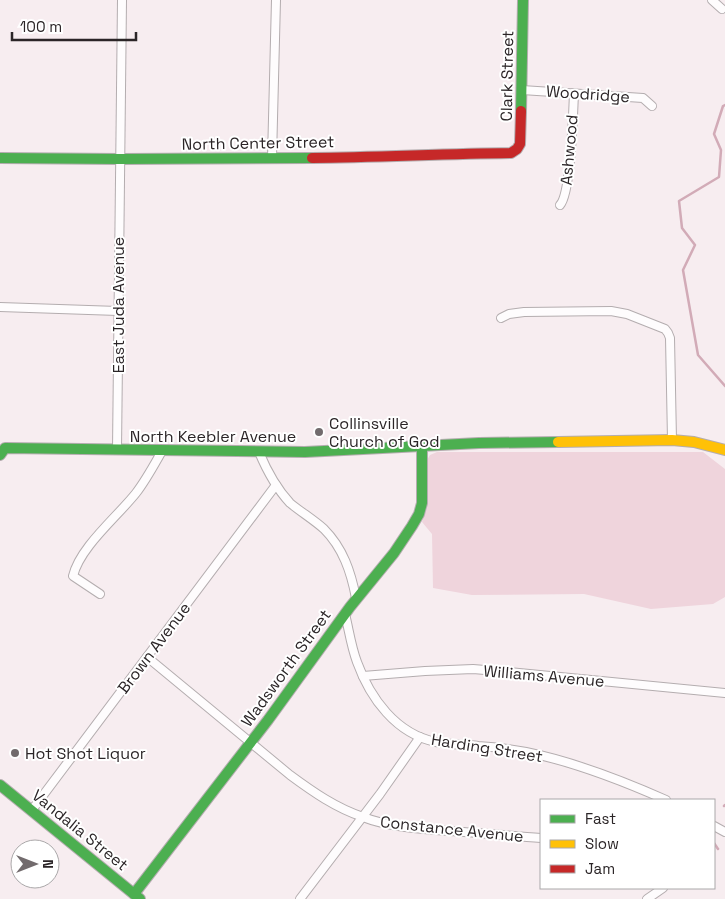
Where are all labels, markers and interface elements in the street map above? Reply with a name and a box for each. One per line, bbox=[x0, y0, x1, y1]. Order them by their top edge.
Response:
scale bar bbox=[12, 10, 136, 42]
text: 100 m bbox=[20, 17, 62, 36]
street label: Clark Street bbox=[496, 30, 518, 122]
street label: Woodridge bbox=[545, 81, 631, 107]
street label: Ashwood bbox=[555, 114, 583, 186]
street label: North Center Street bbox=[181, 131, 335, 155]
street label: East Juda Avenue bbox=[108, 237, 129, 373]
place label: Collinsville Church of God bbox=[329, 413, 440, 452]
street label: North Keebler Avenue bbox=[130, 426, 296, 447]
marker: Collinsville Church of God bbox=[313, 426, 325, 438]
street label: Brown Avenue bbox=[113, 598, 195, 698]
street label: Wadsworth Street bbox=[236, 605, 336, 731]
street label: Williams Avenue bbox=[483, 660, 605, 692]
street label: Harding Street bbox=[430, 729, 544, 767]
place label: Hot Shot Liquor bbox=[25, 743, 146, 764]
marker: Hot Shot Liquor bbox=[9, 747, 21, 759]
street label: Vandalia Street bbox=[28, 785, 132, 875]
legend bbox=[540, 799, 715, 889]
text: Fast bbox=[585, 809, 616, 828]
street label: Constance Avenue bbox=[379, 811, 525, 847]
text: Slow bbox=[585, 834, 619, 853]
north arrow bbox=[10, 839, 60, 889]
text: N bbox=[39, 859, 57, 869]
text: Jam bbox=[585, 859, 615, 878]

